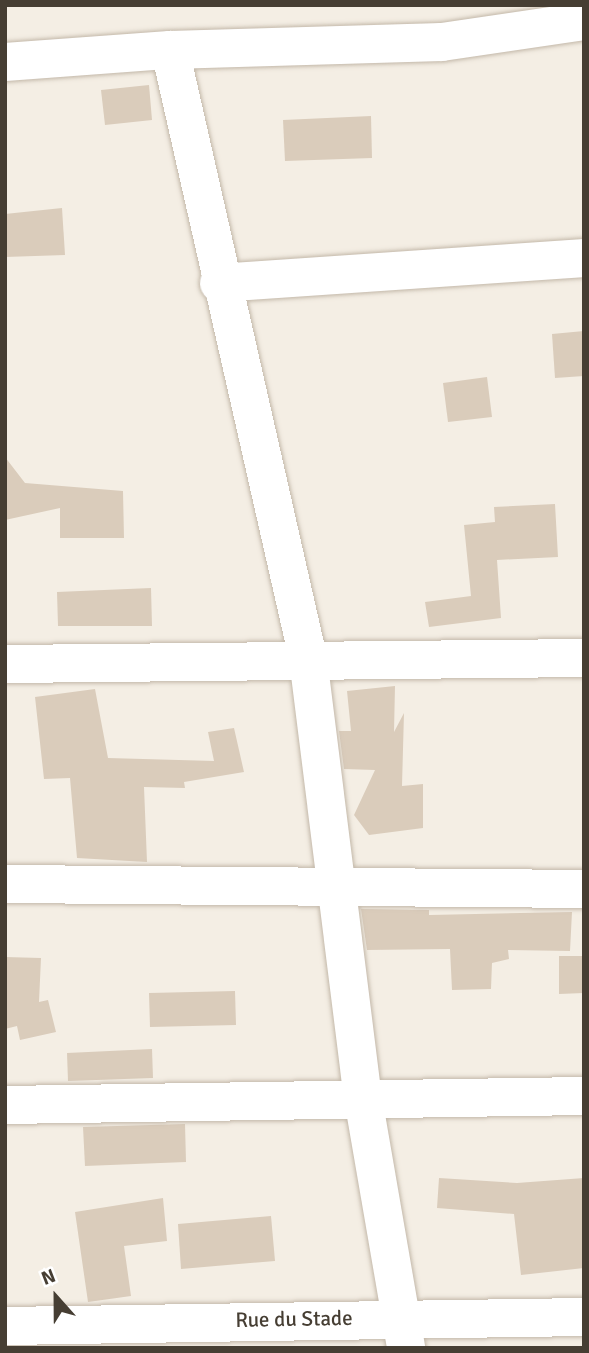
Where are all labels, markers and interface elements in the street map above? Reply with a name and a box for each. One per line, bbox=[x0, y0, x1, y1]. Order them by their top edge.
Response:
north arrow bbox=[21, 1262, 91, 1332]
text: N bbox=[38, 1264, 59, 1291]
street label: Rue du Stade bbox=[235, 1305, 353, 1333]

